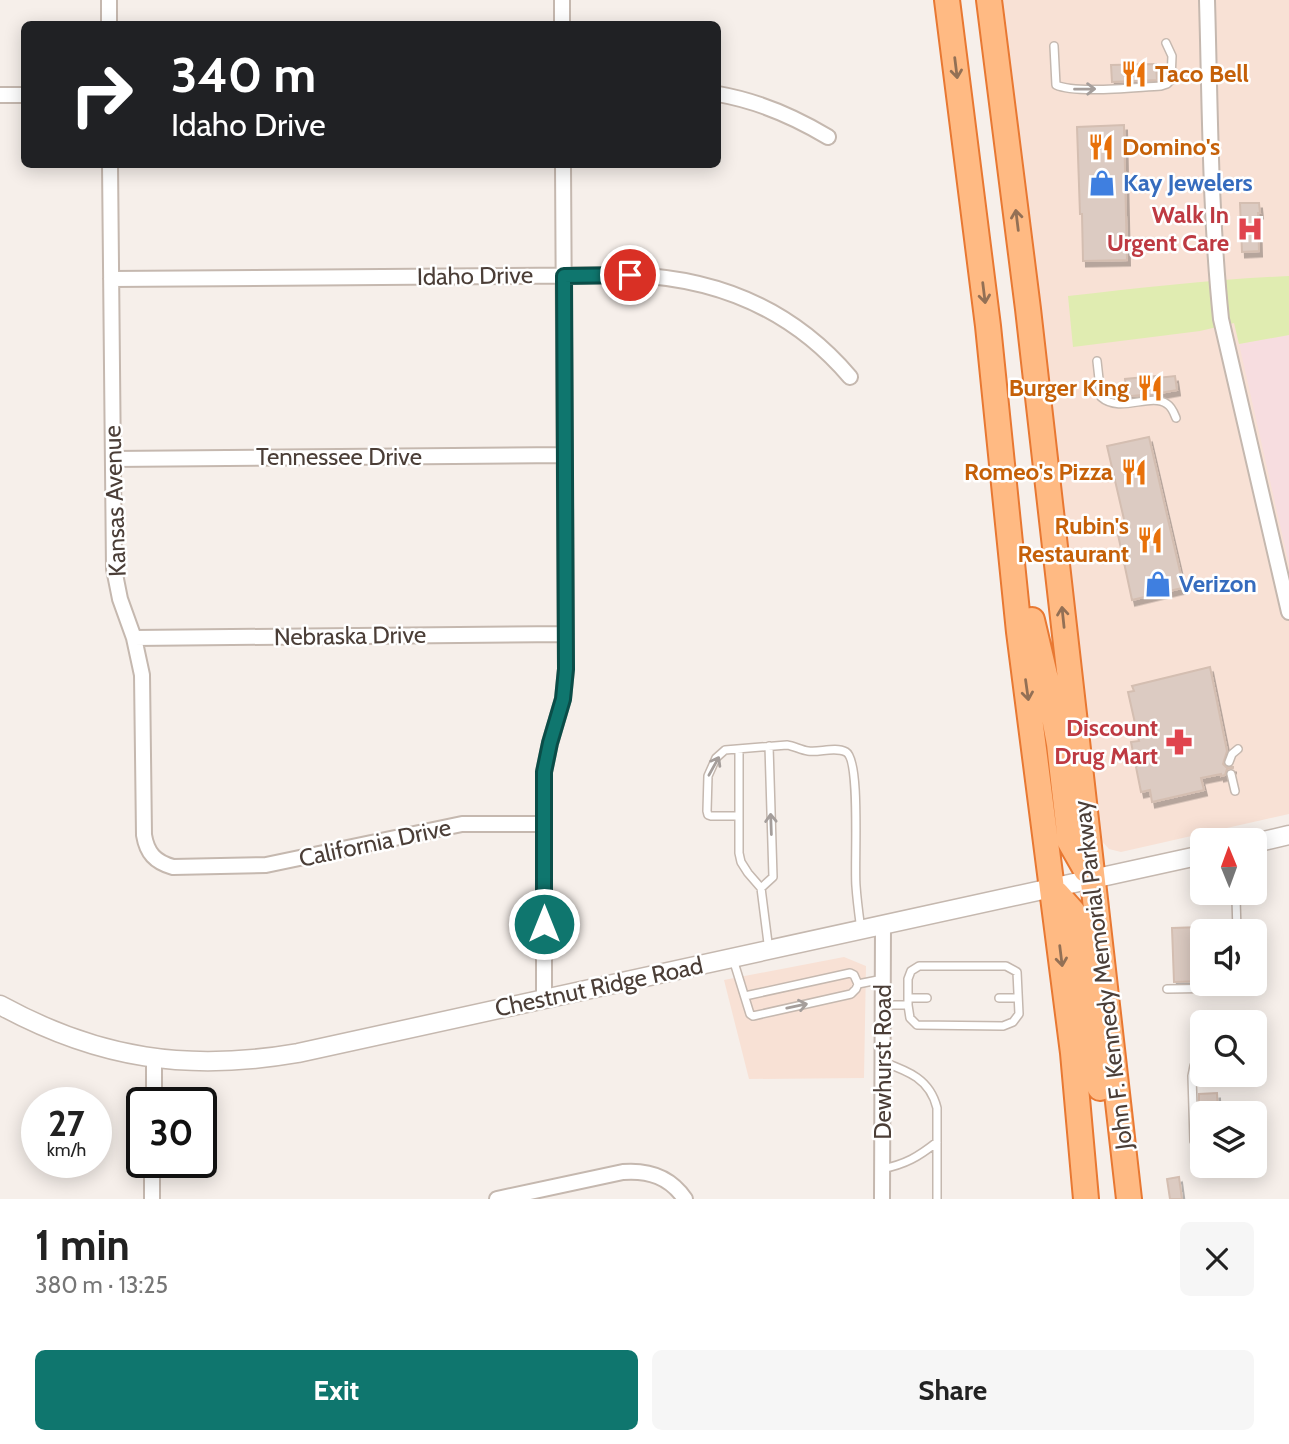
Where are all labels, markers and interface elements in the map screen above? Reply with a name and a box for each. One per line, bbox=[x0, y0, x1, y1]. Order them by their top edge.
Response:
text: 340 m bbox=[171, 45, 316, 104]
icon: right bbox=[56, 49, 147, 140]
one-way arrow bbox=[949, 56, 962, 79]
restaurant icon: Taco Bell bbox=[1119, 59, 1149, 89]
place label: Taco Bell bbox=[1155, 59, 1249, 88]
one-way arrow bbox=[1073, 82, 1096, 95]
text: Idaho Drive bbox=[171, 105, 326, 144]
restaurant icon: Domino's bbox=[1086, 132, 1116, 162]
place label: Domino's bbox=[1122, 132, 1220, 161]
shop icon: Kay Jewelers bbox=[1087, 168, 1117, 198]
place label: Kay Jewelers bbox=[1123, 168, 1253, 197]
place label: Walk In Urgent Care bbox=[1107, 200, 1229, 257]
one-way arrow bbox=[1010, 209, 1023, 232]
hospital icon: Walk In Urgent Care bbox=[1235, 214, 1265, 244]
pin bbox=[600, 245, 660, 305]
icon: arrive bbox=[611, 256, 649, 294]
street label: Idaho Drive bbox=[417, 260, 533, 291]
one-way arrow bbox=[977, 282, 990, 304]
place label: Burger King bbox=[1009, 373, 1129, 402]
restaurant icon: Burger King bbox=[1135, 373, 1165, 403]
street label: Kansas Avenue bbox=[97, 425, 132, 577]
street label: Tennessee Drive bbox=[256, 442, 422, 471]
place label: Romeo's Pizza bbox=[964, 457, 1113, 486]
restaurant icon: Romeo's Pizza bbox=[1119, 457, 1149, 487]
place label: Rubin's Restaurant bbox=[1017, 511, 1129, 568]
restaurant icon: Rubin's Restaurant bbox=[1135, 525, 1165, 555]
shop icon: Verizon bbox=[1143, 569, 1173, 599]
place label: Verizon bbox=[1179, 569, 1257, 598]
one-way arrow bbox=[1056, 606, 1069, 628]
street label: Nebraska Drive bbox=[274, 620, 426, 651]
one-way arrow bbox=[1021, 678, 1034, 701]
place label: Discount Drug Mart bbox=[1054, 713, 1158, 770]
pharmacy icon: Discount Drug Mart bbox=[1164, 727, 1194, 757]
one-way arrow bbox=[707, 756, 721, 776]
street label: John F. Kennedy Memorial Parkway bbox=[1067, 799, 1138, 1152]
street label: California Drive bbox=[296, 812, 454, 873]
one-way arrow bbox=[765, 813, 778, 836]
north arrow bbox=[1190, 828, 1267, 905]
map controls bbox=[1190, 828, 1267, 1178]
position arrow bbox=[507, 887, 581, 961]
button: sound bbox=[1190, 919, 1267, 996]
one-way arrow bbox=[1054, 944, 1067, 966]
street label: Chestnut Ridge Road bbox=[492, 950, 706, 1023]
street label: Dewhurst Road bbox=[868, 984, 897, 1140]
one-way arrow bbox=[785, 998, 808, 1012]
button: search bbox=[1190, 1010, 1267, 1087]
speed limit sign: 30 bbox=[126, 1087, 217, 1178]
button: layers bbox=[1190, 1101, 1267, 1178]
text: 27 bbox=[48, 1102, 85, 1145]
text: km/h bbox=[47, 1139, 86, 1161]
text: 1 min bbox=[35, 1219, 130, 1271]
button: close bbox=[1180, 1222, 1254, 1296]
text: 380 m · 13:25 bbox=[35, 1271, 168, 1299]
button: Exit bbox=[35, 1350, 638, 1430]
button: Share bbox=[652, 1350, 1254, 1430]

